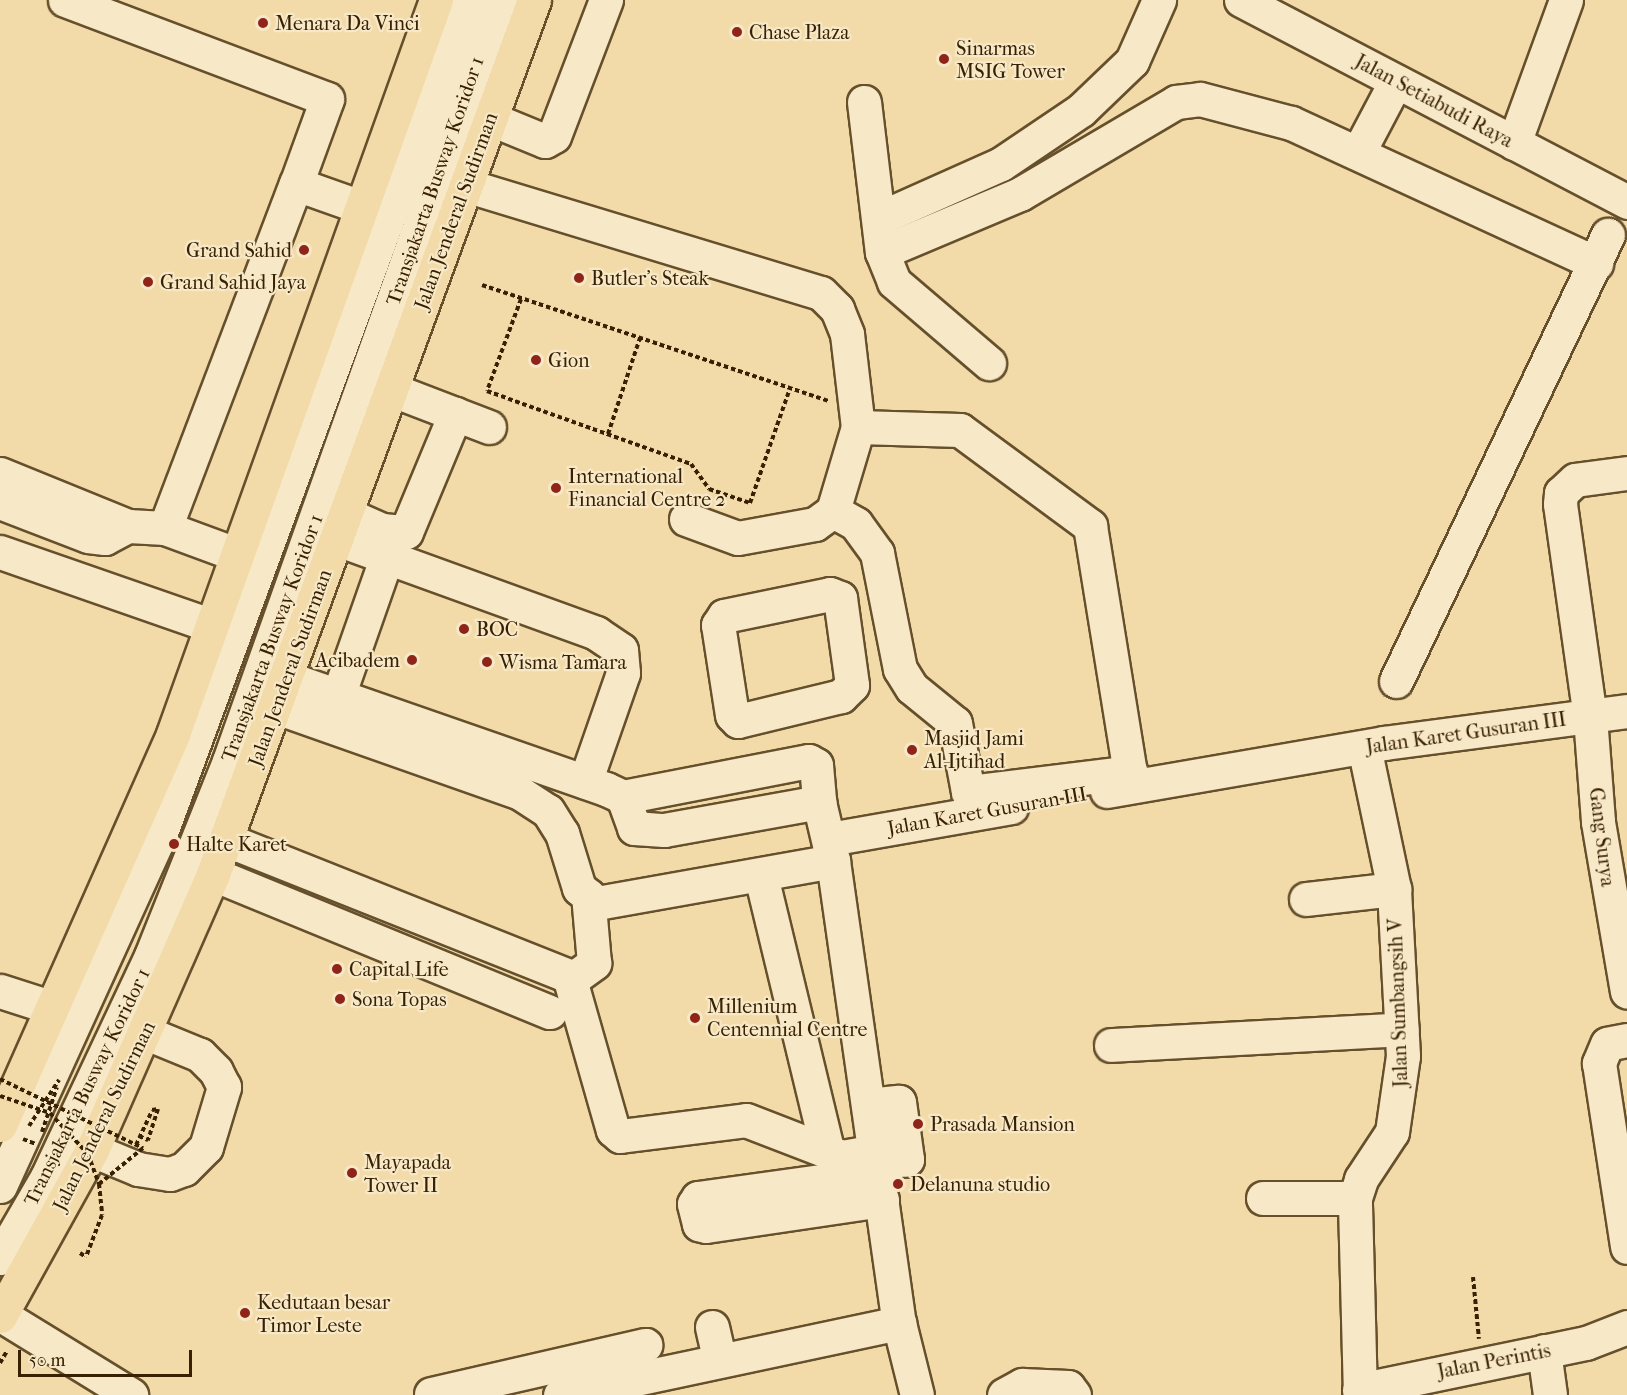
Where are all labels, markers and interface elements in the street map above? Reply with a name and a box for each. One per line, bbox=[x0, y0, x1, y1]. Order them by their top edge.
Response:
place label: Menara Da Vinci bbox=[275, 11, 420, 35]
marker: Menara Da Vinci bbox=[256, 16, 270, 30]
place label: Chase Plaza bbox=[749, 20, 849, 44]
marker: Chase Plaza bbox=[730, 25, 744, 39]
place label: Sinarmas MSIG Tower bbox=[956, 36, 1065, 83]
street label: Jalan Setiabudi Raya bbox=[1351, 49, 1517, 153]
marker: Sinarmas MSIG Tower bbox=[937, 52, 951, 66]
street label: Transjakarta Busway Koridor 1 bbox=[381, 53, 489, 309]
street label: Jalan Jenderal Sudirman bbox=[409, 109, 503, 313]
place label: Grand Sahid bbox=[186, 238, 292, 262]
marker: Grand Sahid bbox=[297, 243, 311, 257]
place label: Butler's Steak bbox=[591, 266, 709, 290]
place label: Grand Sahid Jaya bbox=[160, 270, 306, 294]
marker: Butler's Steak bbox=[572, 271, 586, 285]
marker: Grand Sahid Jaya bbox=[141, 275, 155, 289]
place label: Gion bbox=[548, 348, 590, 372]
marker: Gion bbox=[529, 353, 543, 367]
place label: International Financial Centre 2 bbox=[568, 464, 726, 511]
marker: International Financial Centre 2 bbox=[549, 481, 563, 495]
street label: Transjakarta Busway Koridor 1 bbox=[216, 511, 328, 765]
street label: Jalan Jenderal Sudirman bbox=[243, 566, 337, 770]
place label: BOC bbox=[476, 617, 518, 641]
marker: BOC bbox=[457, 622, 471, 636]
place label: Acibadem bbox=[315, 648, 400, 672]
place label: Wisma Tamara bbox=[499, 650, 627, 674]
marker: Acibadem bbox=[405, 653, 419, 667]
marker: Wisma Tamara bbox=[480, 655, 494, 669]
street label: Jalan Karet Gusuran III bbox=[1364, 707, 1568, 759]
place label: Masjid Jami Al-Ijtihad bbox=[924, 726, 1024, 773]
marker: Masjid Jami Al-Ijtihad bbox=[905, 743, 919, 757]
street label: Jalan Karet Gusuran III bbox=[885, 782, 1089, 840]
street label: Gang Surya bbox=[1584, 786, 1620, 888]
place label: Halte Karet bbox=[186, 832, 287, 856]
marker: Halte Karet bbox=[167, 837, 181, 851]
street label: Jalan Sumbangsih V bbox=[1383, 918, 1413, 1088]
place label: Capital Life bbox=[349, 957, 449, 981]
marker: Capital Life bbox=[330, 962, 344, 976]
street label: Transjakarta Busway Koridor 1 bbox=[19, 964, 155, 1210]
place label: Sona Topas bbox=[352, 987, 447, 1011]
marker: Sona Topas bbox=[333, 992, 347, 1006]
place label: Millenium Centennial Centre bbox=[707, 994, 867, 1041]
marker: Millenium Centennial Centre bbox=[688, 1011, 702, 1025]
street label: Jalan Jenderal Sudirman bbox=[48, 1017, 160, 1215]
place label: Prasada Mansion bbox=[930, 1112, 1075, 1136]
marker: Prasada Mansion bbox=[911, 1117, 925, 1131]
place label: Mayapada Tower II bbox=[364, 1150, 451, 1197]
marker: Mayapada Tower II bbox=[345, 1166, 359, 1180]
place label: Delanuna studio bbox=[910, 1172, 1050, 1196]
marker: Delanuna studio bbox=[891, 1177, 905, 1191]
place label: Kedutaan besar Timor Leste bbox=[257, 1290, 390, 1337]
marker: Kedutaan besar Timor Leste bbox=[238, 1306, 252, 1320]
scale bar bbox=[21, 1338, 195, 1376]
street label: Jalan Perintis bbox=[1435, 1338, 1553, 1384]
text: 50 m bbox=[29, 1350, 65, 1371]

